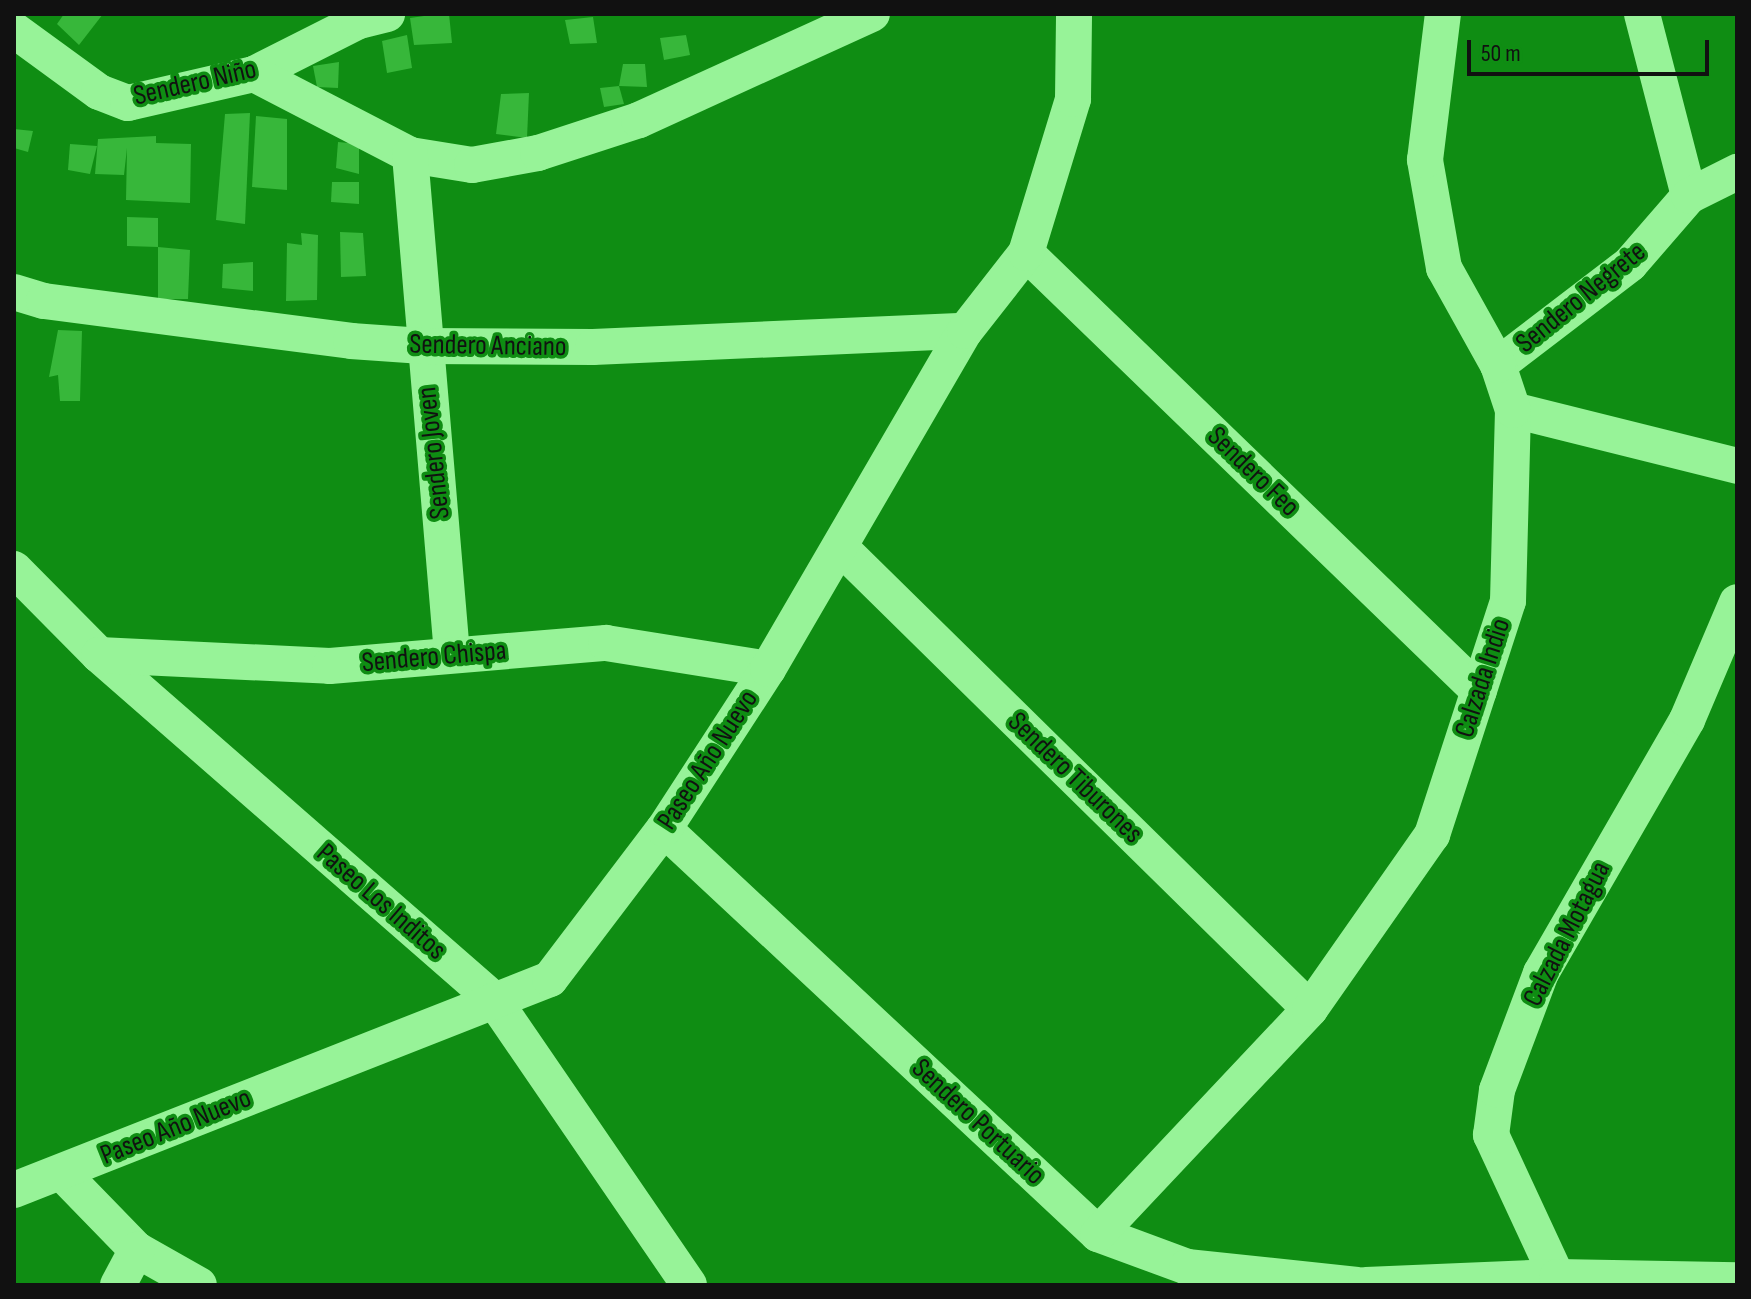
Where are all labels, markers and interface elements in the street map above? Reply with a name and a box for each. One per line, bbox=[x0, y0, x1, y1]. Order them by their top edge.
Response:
scale bar bbox=[1471, 24, 1713, 74]
text: 50 m bbox=[1481, 39, 1521, 68]
street label: Sendero Niño bbox=[130, 53, 260, 113]
street label: Sendero Negrete bbox=[1509, 236, 1653, 360]
street label: Sendero Anciano bbox=[409, 328, 567, 364]
street label: Sendero Joven bbox=[410, 385, 458, 521]
street label: Sendero Feo bbox=[1200, 420, 1306, 524]
street label: Calzada Indio bbox=[1448, 614, 1518, 742]
street label: Sendero Chispa bbox=[360, 634, 508, 680]
street label: Paseo Año Nuevo bbox=[650, 684, 766, 836]
street label: Sendero Tiburones bbox=[1001, 705, 1149, 851]
street label: Paseo Los Inditos bbox=[309, 837, 453, 967]
street label: Calzada Motagua bbox=[1516, 856, 1618, 1012]
street label: Sendero Portuario bbox=[905, 1052, 1051, 1192]
street label: Paseo Año Nuevo bbox=[96, 1082, 256, 1172]

